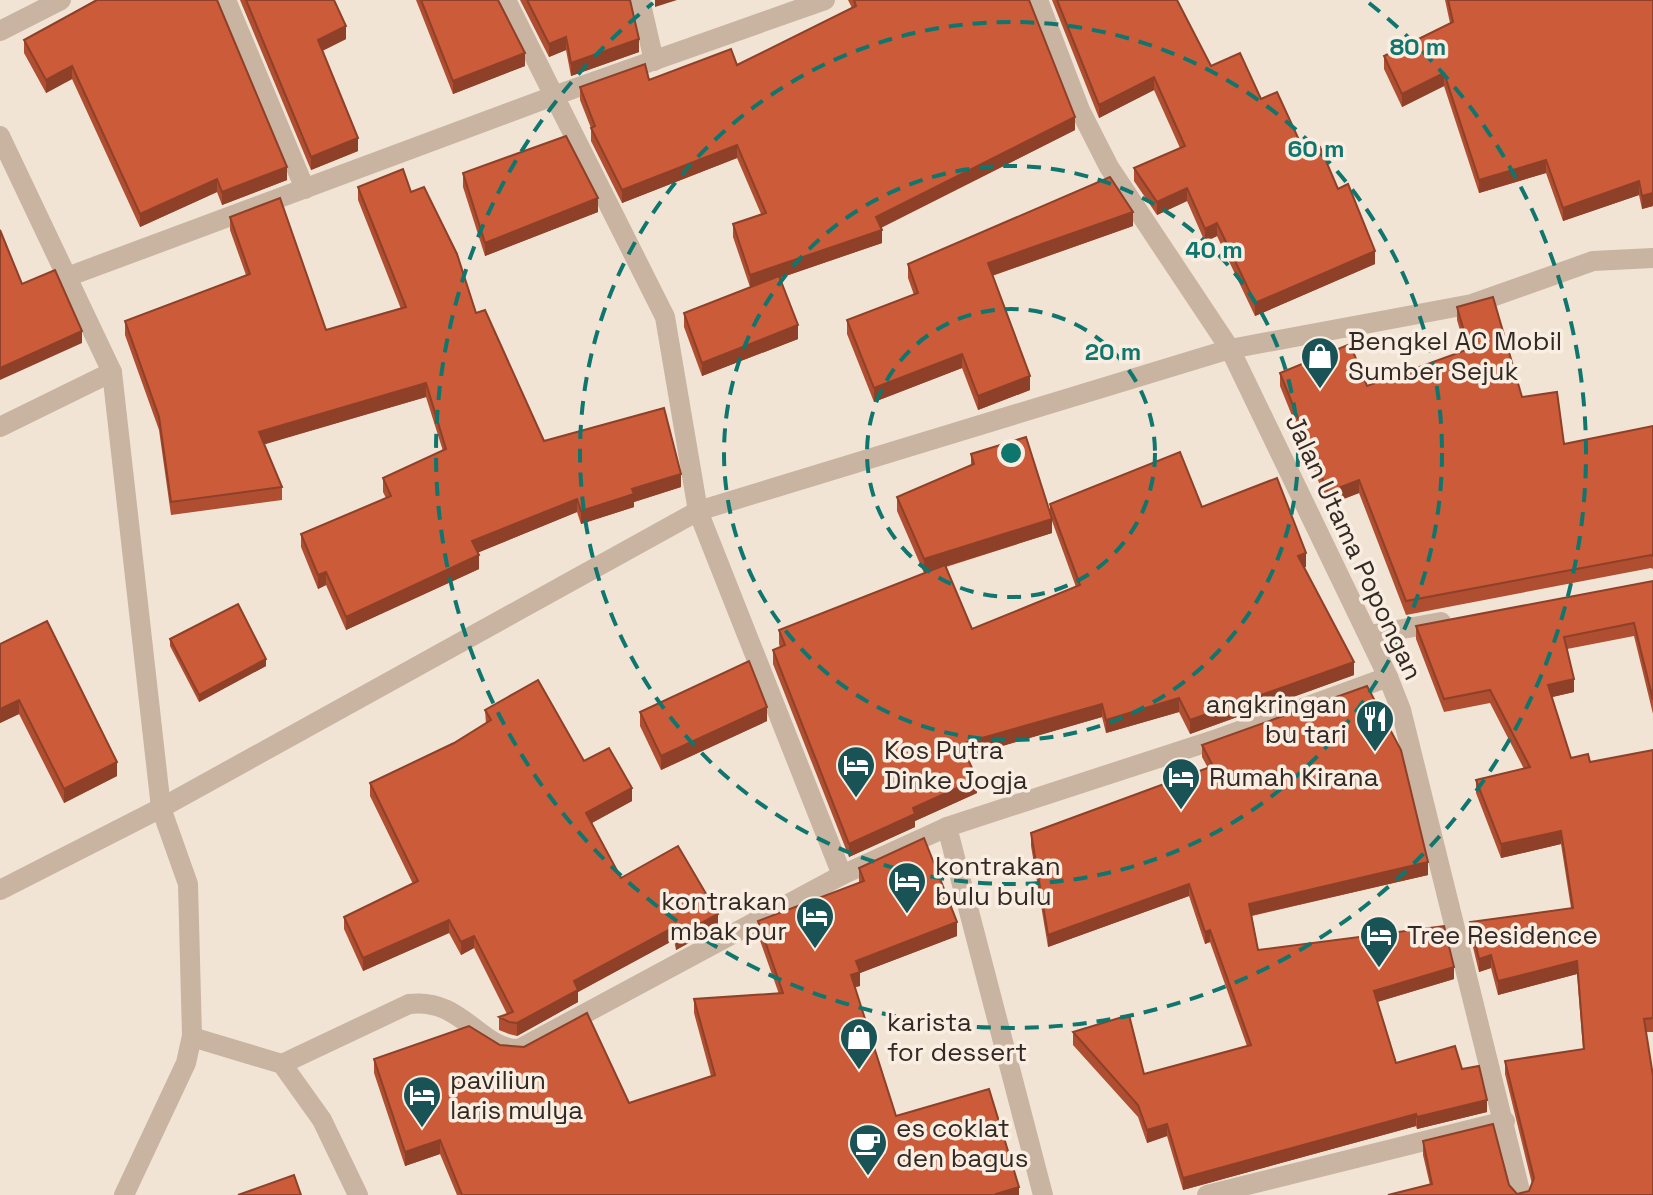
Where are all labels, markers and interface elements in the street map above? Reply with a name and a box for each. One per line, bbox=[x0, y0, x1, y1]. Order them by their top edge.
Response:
text: 80 m bbox=[1390, 31, 1446, 62]
text: 60 m bbox=[1288, 133, 1344, 164]
text: 40 m bbox=[1185, 234, 1243, 265]
place label: Bengkel AC Mobil Sumber Sejuk bbox=[1348, 324, 1562, 388]
shop icon: Bengkel AC Mobil Sumber Sejuk bbox=[1299, 335, 1341, 390]
text: 20 m bbox=[1085, 336, 1141, 367]
street label: Jalan Utama Popongan bbox=[1277, 409, 1431, 685]
centre of rings bbox=[997, 439, 1025, 467]
place label: angkringan bu tari bbox=[1206, 687, 1347, 751]
restaurant icon: angkringan bu tari bbox=[1354, 698, 1396, 753]
place label: Kos Putra Dinke Jogja bbox=[884, 733, 1028, 797]
hotel icon: Kos Putra Dinke Jogja bbox=[835, 744, 877, 799]
hotel icon: Rumah Kirana bbox=[1160, 756, 1202, 811]
place label: Rumah Kirana bbox=[1209, 760, 1379, 794]
place label: kontrakan bulu bulu bbox=[935, 849, 1061, 913]
hotel icon: kontrakan bulu bulu bbox=[886, 860, 928, 915]
place label: kontrakan mbak pur bbox=[661, 884, 787, 948]
hotel icon: kontrakan mbak pur bbox=[794, 895, 836, 950]
hotel icon: Tree Residence bbox=[1358, 914, 1400, 969]
place label: Tree Residence bbox=[1407, 918, 1598, 952]
place label: karista for dessert bbox=[887, 1005, 1027, 1069]
shop icon: karista for dessert bbox=[838, 1016, 880, 1071]
place label: paviliun laris mulya bbox=[450, 1063, 583, 1127]
hotel icon: paviliun laris mulya bbox=[401, 1074, 443, 1129]
place label: es coklat den bagus bbox=[896, 1111, 1028, 1175]
cafe icon: es coklat den bagus bbox=[847, 1122, 889, 1177]

